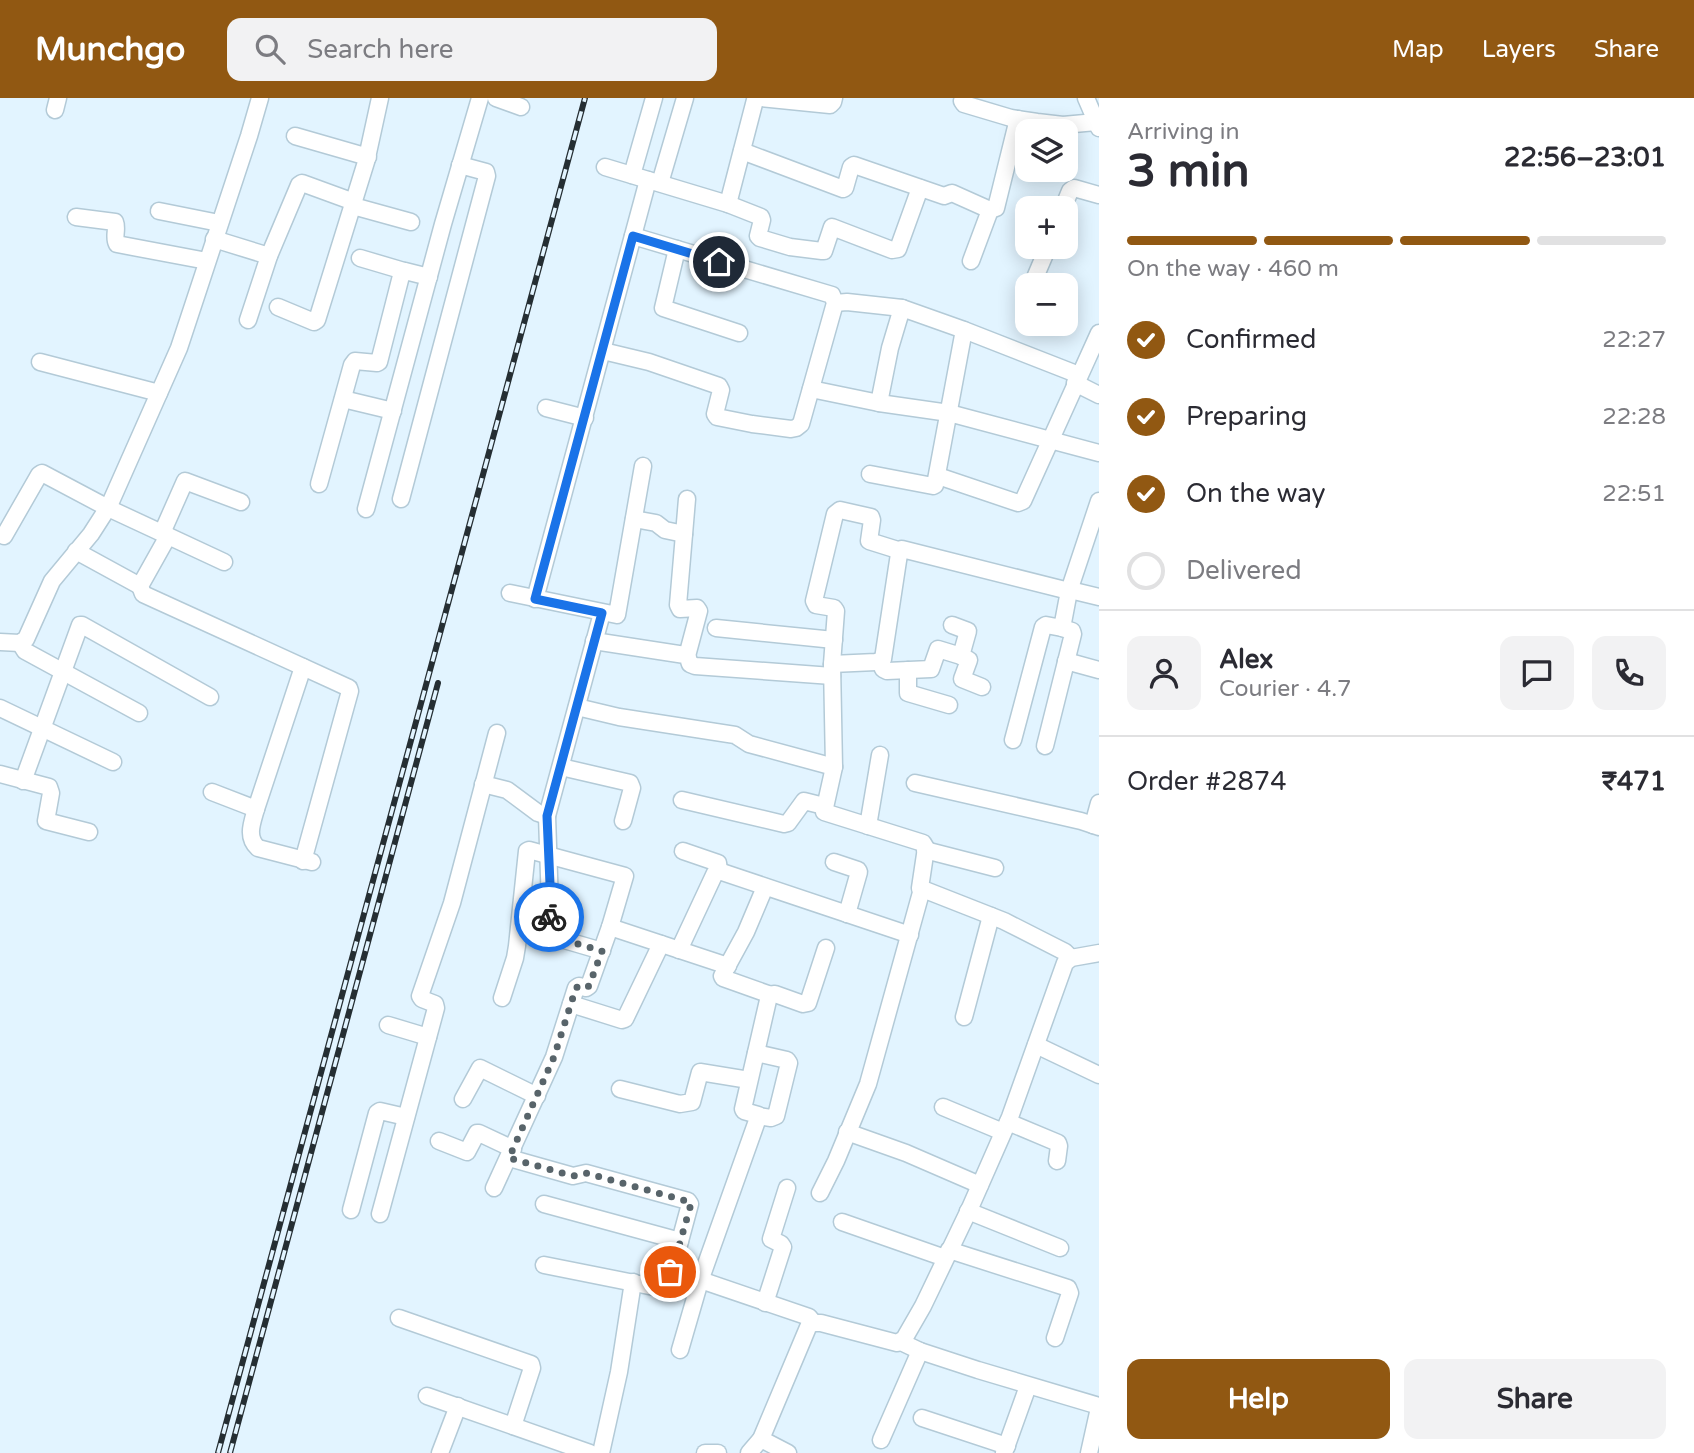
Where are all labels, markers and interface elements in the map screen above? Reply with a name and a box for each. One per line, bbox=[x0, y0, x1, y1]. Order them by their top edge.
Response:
search box bbox=[227, 18, 717, 81]
text: Munchgo bbox=[35, 30, 185, 69]
icon: search bbox=[251, 30, 289, 68]
text: Search here bbox=[307, 34, 453, 65]
text: Map bbox=[1392, 35, 1444, 64]
text: Layers bbox=[1482, 35, 1556, 64]
text: Share bbox=[1594, 35, 1659, 64]
text: Arriving in bbox=[1127, 118, 1240, 146]
map controls bbox=[1015, 119, 1078, 336]
button: layers bbox=[1015, 119, 1078, 182]
text: 22:56–23:01 bbox=[1504, 142, 1666, 173]
text: 3 min bbox=[1127, 144, 1250, 199]
button: + bbox=[1015, 196, 1078, 259]
pin bbox=[689, 232, 749, 292]
icon: home bbox=[700, 243, 738, 281]
text: On the way · 460 m bbox=[1127, 255, 1339, 283]
button: − bbox=[1015, 273, 1078, 336]
icon: check bbox=[1127, 321, 1165, 359]
text: Confirmed bbox=[1186, 324, 1316, 355]
text: 22:27 bbox=[1602, 326, 1666, 354]
icon: check bbox=[1127, 398, 1165, 436]
text: Preparing bbox=[1186, 401, 1307, 432]
text: 22:28 bbox=[1602, 403, 1666, 431]
icon: check bbox=[1127, 475, 1165, 513]
text: On the way bbox=[1186, 478, 1326, 509]
text: 22:51 bbox=[1602, 480, 1666, 508]
text: Delivered bbox=[1186, 555, 1302, 586]
button: person bbox=[1127, 636, 1201, 710]
button: chat bbox=[1500, 636, 1574, 710]
button: phone bbox=[1592, 636, 1666, 710]
text: Alex bbox=[1219, 644, 1273, 675]
text: Courier · 4.7 bbox=[1219, 675, 1352, 703]
text: Order #2874 bbox=[1127, 766, 1287, 797]
text: ₹471 bbox=[1602, 766, 1666, 797]
courier bbox=[514, 882, 584, 952]
icon: bike bbox=[530, 898, 568, 936]
pin bbox=[640, 1242, 700, 1302]
icon: bag bbox=[651, 1253, 689, 1291]
button: Help bbox=[1127, 1359, 1390, 1439]
button: Share bbox=[1404, 1359, 1666, 1439]

